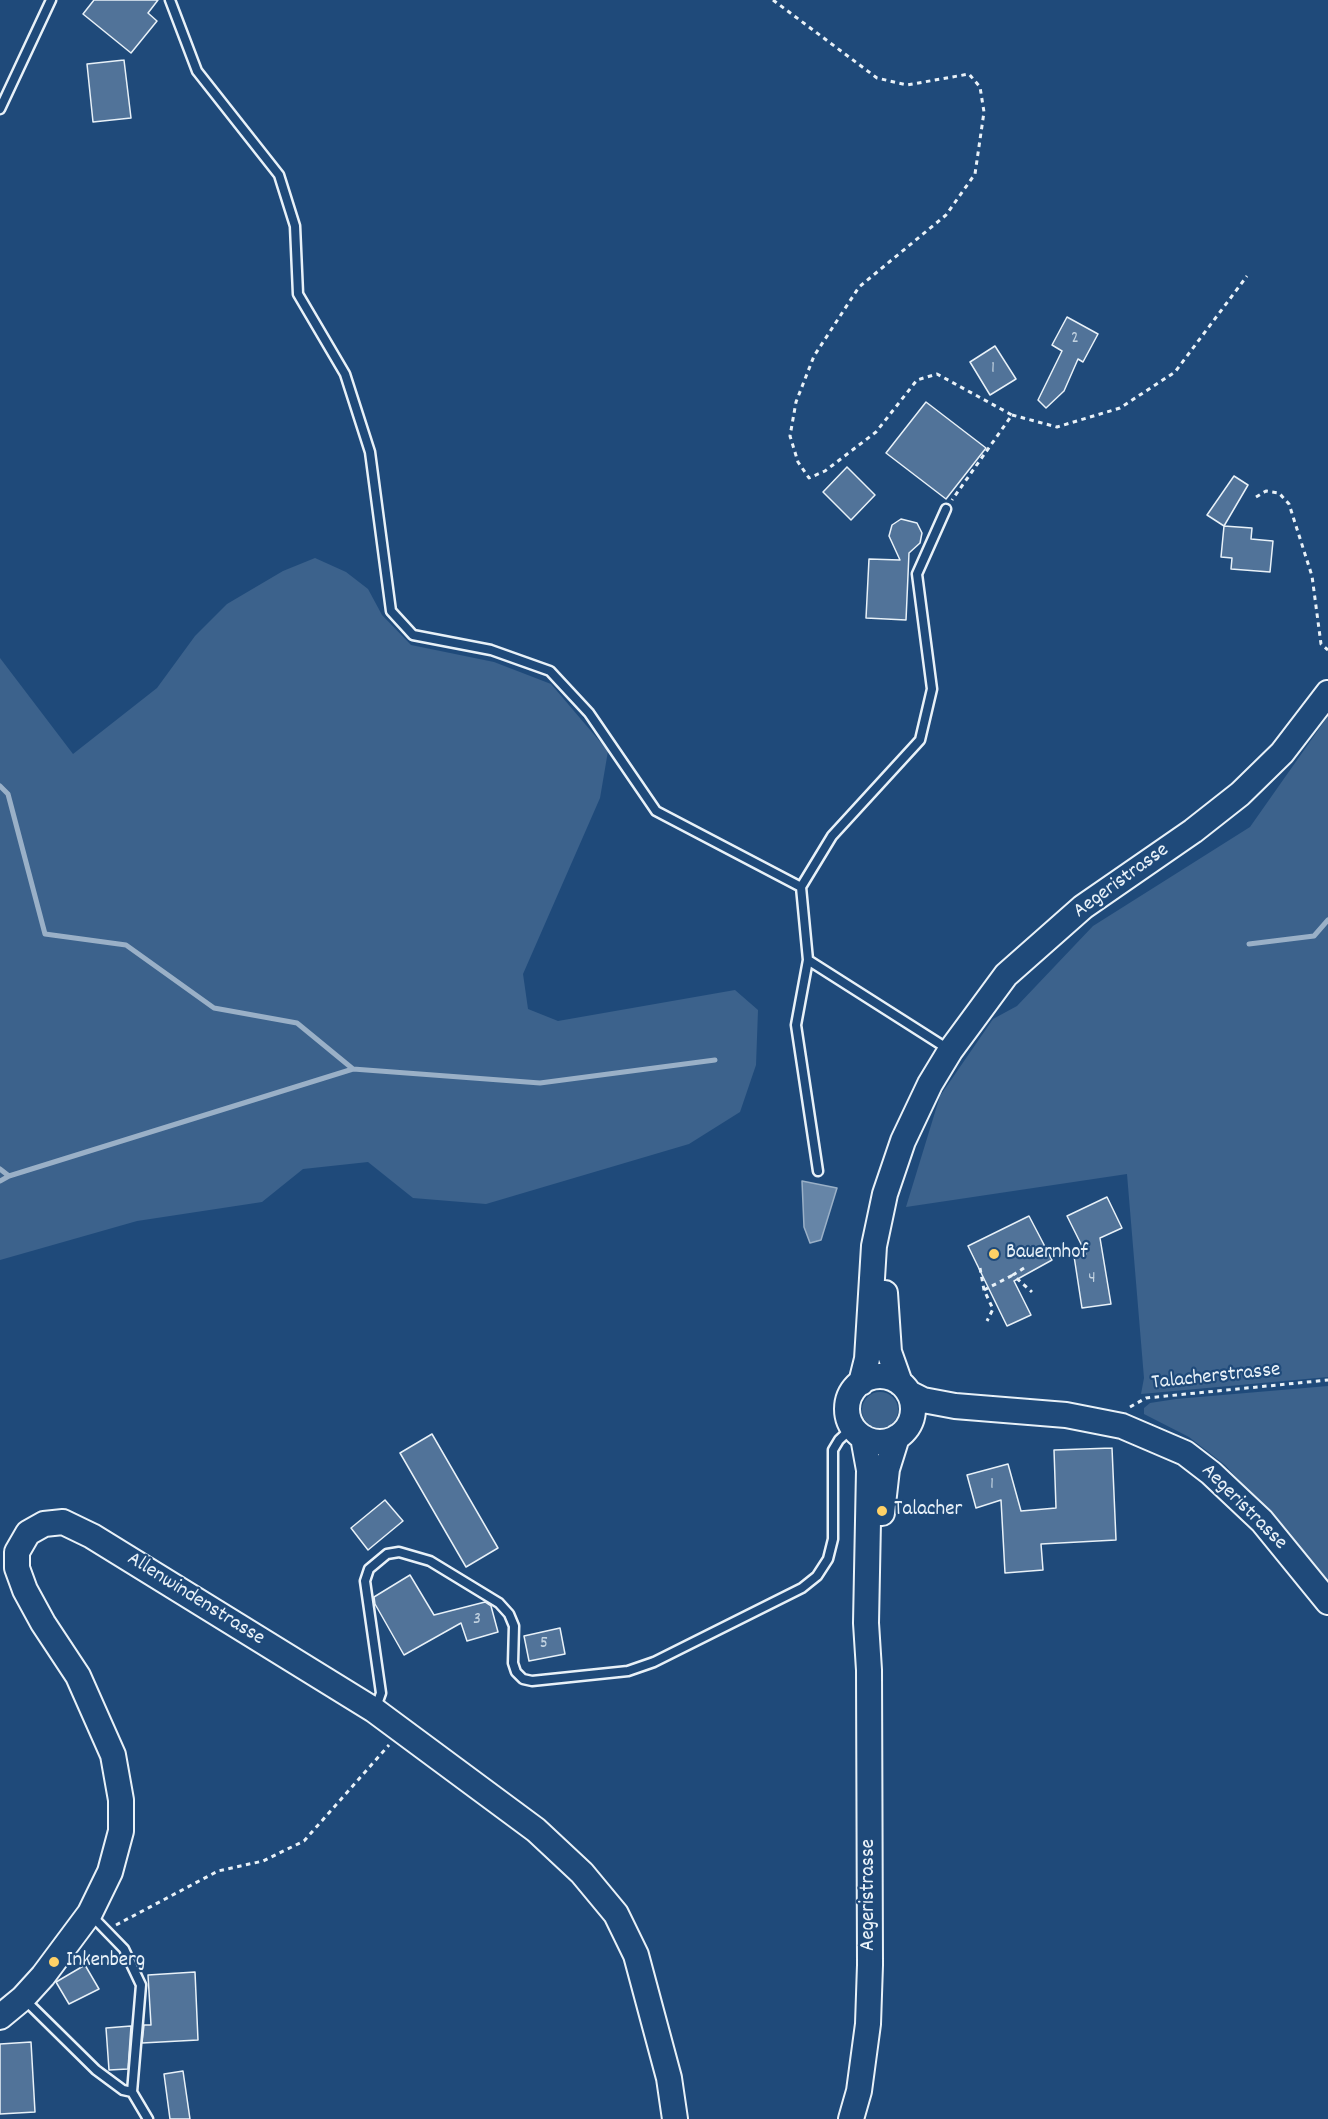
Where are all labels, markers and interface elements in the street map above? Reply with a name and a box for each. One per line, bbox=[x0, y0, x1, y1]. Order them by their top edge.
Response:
house number: 2 bbox=[1071, 329, 1079, 351]
house number: 1 bbox=[991, 359, 995, 381]
street label: Aegeristrasse bbox=[1069, 839, 1175, 925]
place label: Bauernhof bbox=[1006, 1241, 1088, 1267]
marker: Bauernhof bbox=[987, 1247, 1001, 1261]
house number: 4 bbox=[1088, 1269, 1096, 1291]
street label: Talacherstrasse bbox=[1150, 1359, 1282, 1397]
street label: Aegeristrasse bbox=[1195, 1460, 1291, 1556]
house number: 1 bbox=[990, 1475, 994, 1497]
place label: Talacher bbox=[894, 1498, 962, 1524]
marker: Talacher bbox=[875, 1504, 889, 1518]
street label: Allenwindenstrasse bbox=[122, 1548, 268, 1652]
house number: 3 bbox=[473, 1610, 481, 1632]
house number: 5 bbox=[540, 1634, 548, 1656]
street label: Aegeristrasse bbox=[857, 1839, 883, 1951]
place label: Inkenberg bbox=[66, 1949, 145, 1975]
marker: Inkenberg bbox=[47, 1955, 61, 1969]

